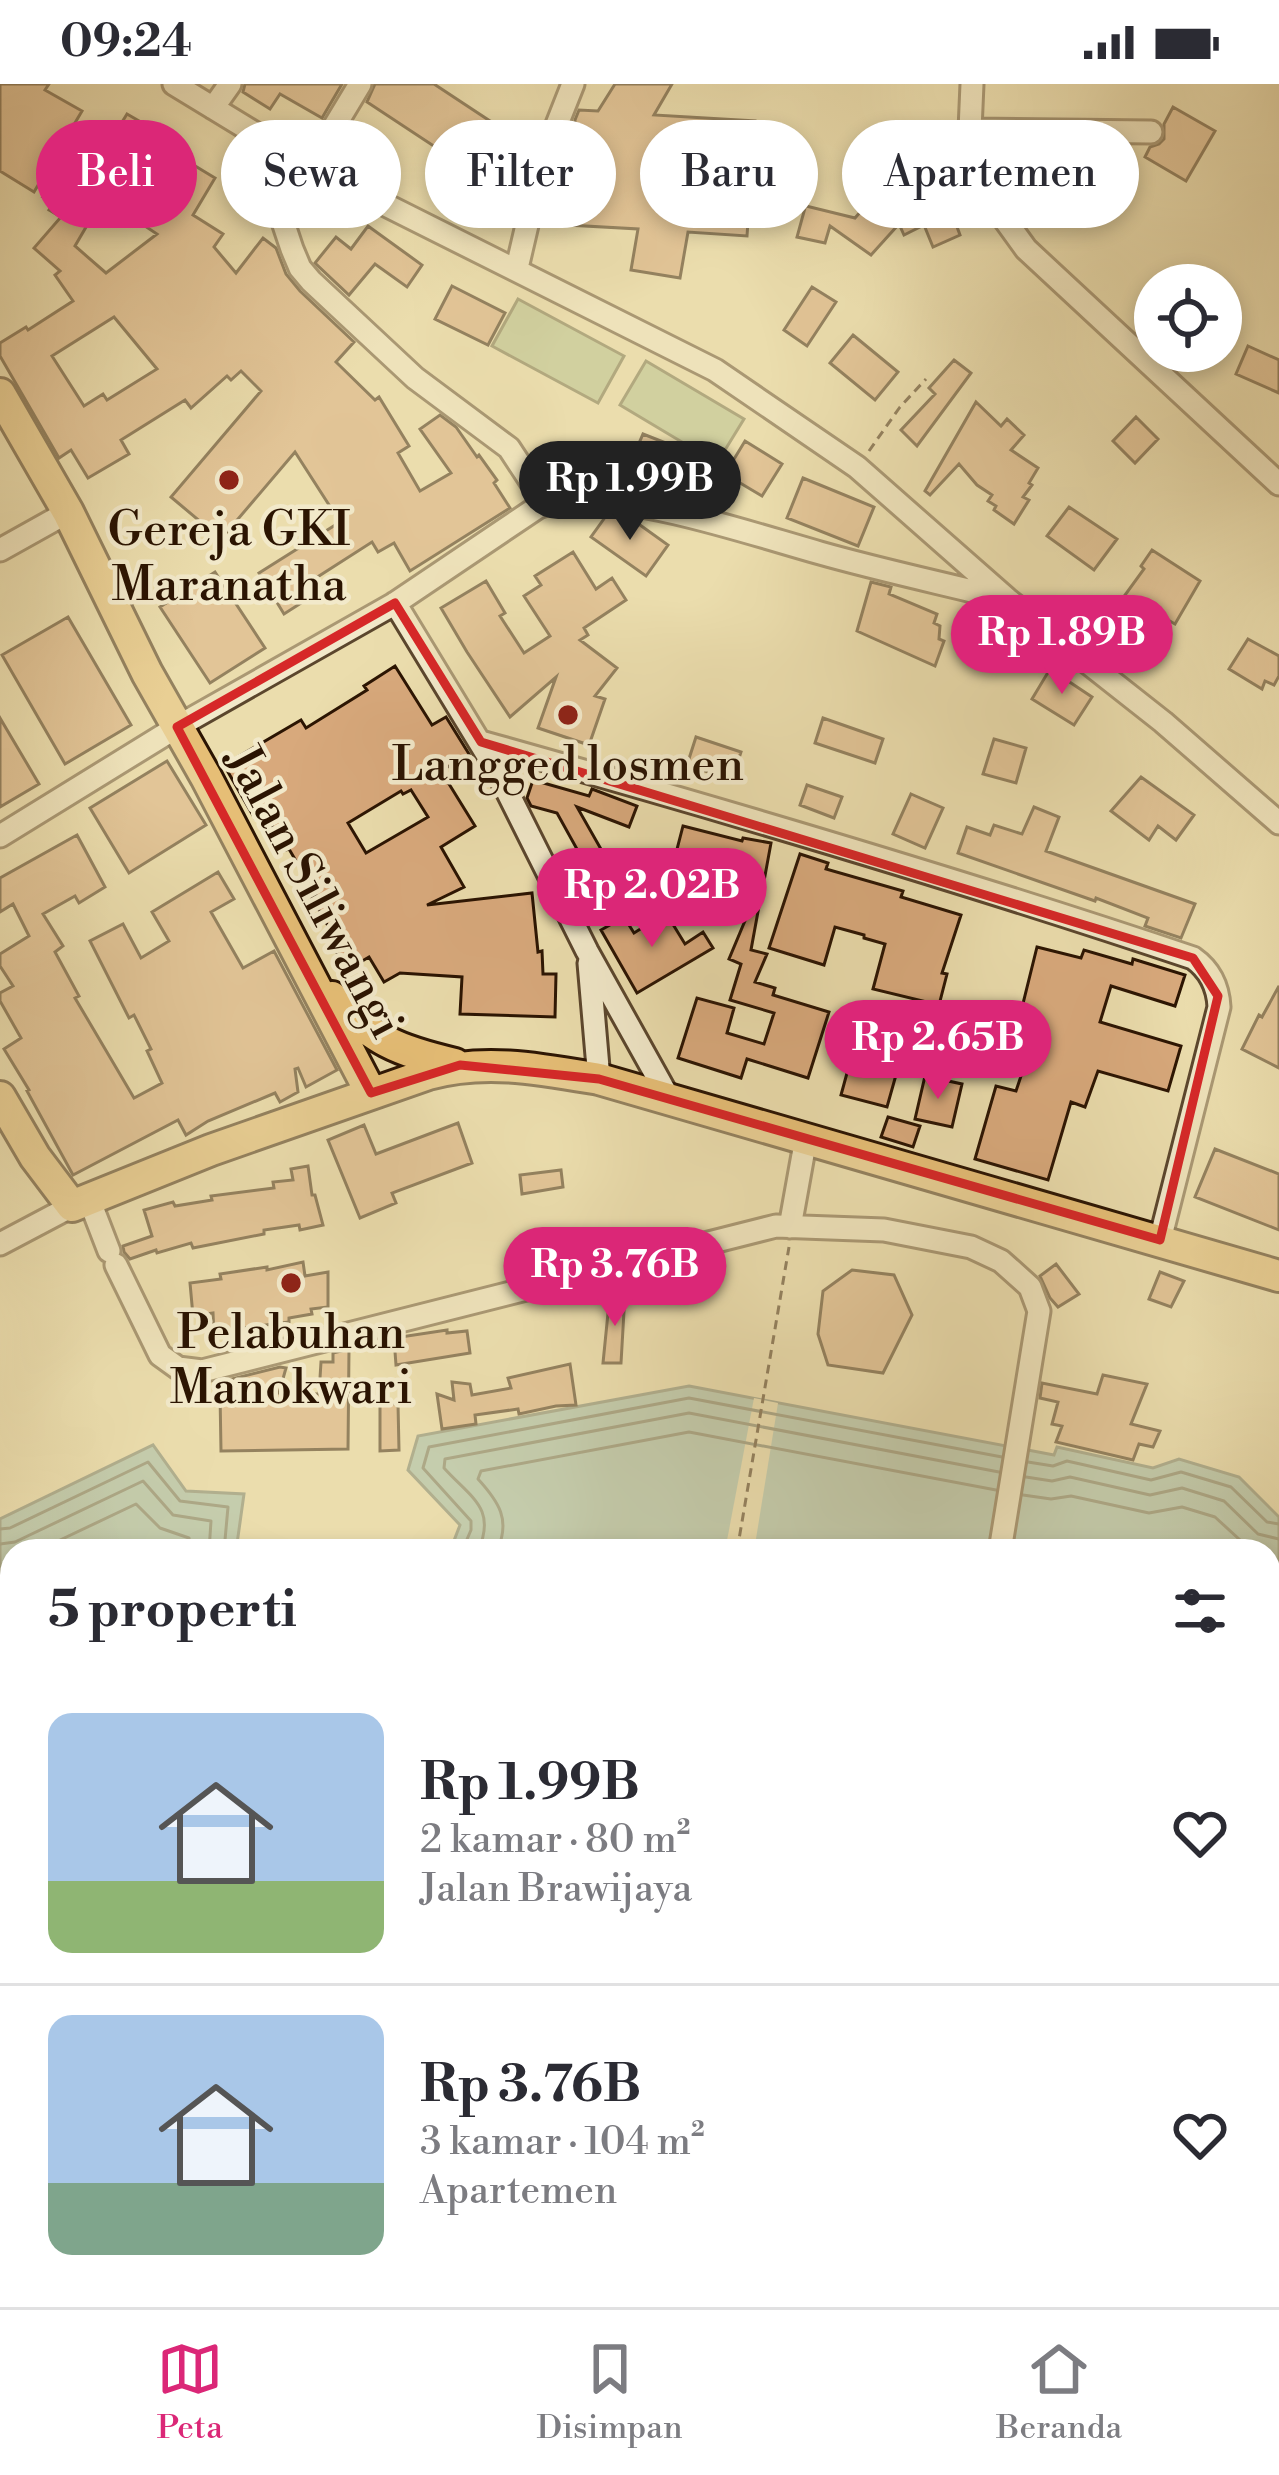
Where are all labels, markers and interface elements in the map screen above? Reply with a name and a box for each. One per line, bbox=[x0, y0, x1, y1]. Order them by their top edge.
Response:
text: 09:24 bbox=[60, 14, 192, 71]
chip: Beli bbox=[36, 120, 197, 228]
chip: Sewa bbox=[221, 120, 401, 228]
chip: Filter bbox=[425, 120, 616, 228]
chip: Baru bbox=[640, 120, 818, 228]
chip: Apartemen bbox=[842, 120, 1139, 228]
map controls bbox=[1134, 264, 1242, 372]
button: locate bbox=[1134, 264, 1242, 372]
pin: Rp 1.99B bbox=[506, 441, 754, 543]
text: Rp 1.99B bbox=[546, 455, 714, 504]
marker: Gereja GKI Maranatha bbox=[216, 467, 242, 493]
place label: Gereja GKI Maranatha bbox=[108, 501, 350, 616]
pin: Rp 1.89B bbox=[938, 595, 1186, 697]
text: Rp 1.89B bbox=[978, 609, 1146, 658]
marker: Langged losmen bbox=[555, 702, 581, 728]
street label: Jalan Siliwangi bbox=[210, 734, 415, 1049]
place label: Langged losmen bbox=[392, 736, 744, 796]
pin: Rp 2.02B bbox=[528, 848, 776, 950]
text: Rp 2.02B bbox=[564, 862, 740, 911]
pin: Rp 2.65B bbox=[814, 1000, 1062, 1102]
text: Rp 2.65B bbox=[852, 1014, 1024, 1063]
pin: Rp 3.76B bbox=[491, 1227, 739, 1329]
text: Rp 3.76B bbox=[530, 1241, 700, 1290]
marker: Pelabuhan Manokwari bbox=[278, 1270, 304, 1296]
place label: Pelabuhan Manokwari bbox=[170, 1304, 412, 1419]
icon: filters bbox=[1167, 1578, 1233, 1644]
text: 5 properti bbox=[48, 1579, 297, 1643]
text: Rp 1.99B bbox=[420, 1752, 640, 1816]
icon: home bbox=[144, 1761, 288, 1905]
icon: heart bbox=[1167, 1800, 1233, 1866]
text: 2 kamar · 80 m² bbox=[420, 1816, 691, 1865]
text: Jalan Brawijaya bbox=[420, 1865, 692, 1914]
text: Rp 3.76B bbox=[420, 2054, 641, 2118]
icon: home bbox=[144, 2063, 288, 2207]
icon: heart bbox=[1167, 2102, 1233, 2168]
text: 3 kamar · 104 m² bbox=[420, 2118, 705, 2167]
text: Apartemen bbox=[420, 2167, 617, 2216]
tab: Peta bbox=[157, 2336, 223, 2449]
tab: Disimpan bbox=[537, 2336, 683, 2449]
tab: Beranda bbox=[996, 2336, 1122, 2449]

